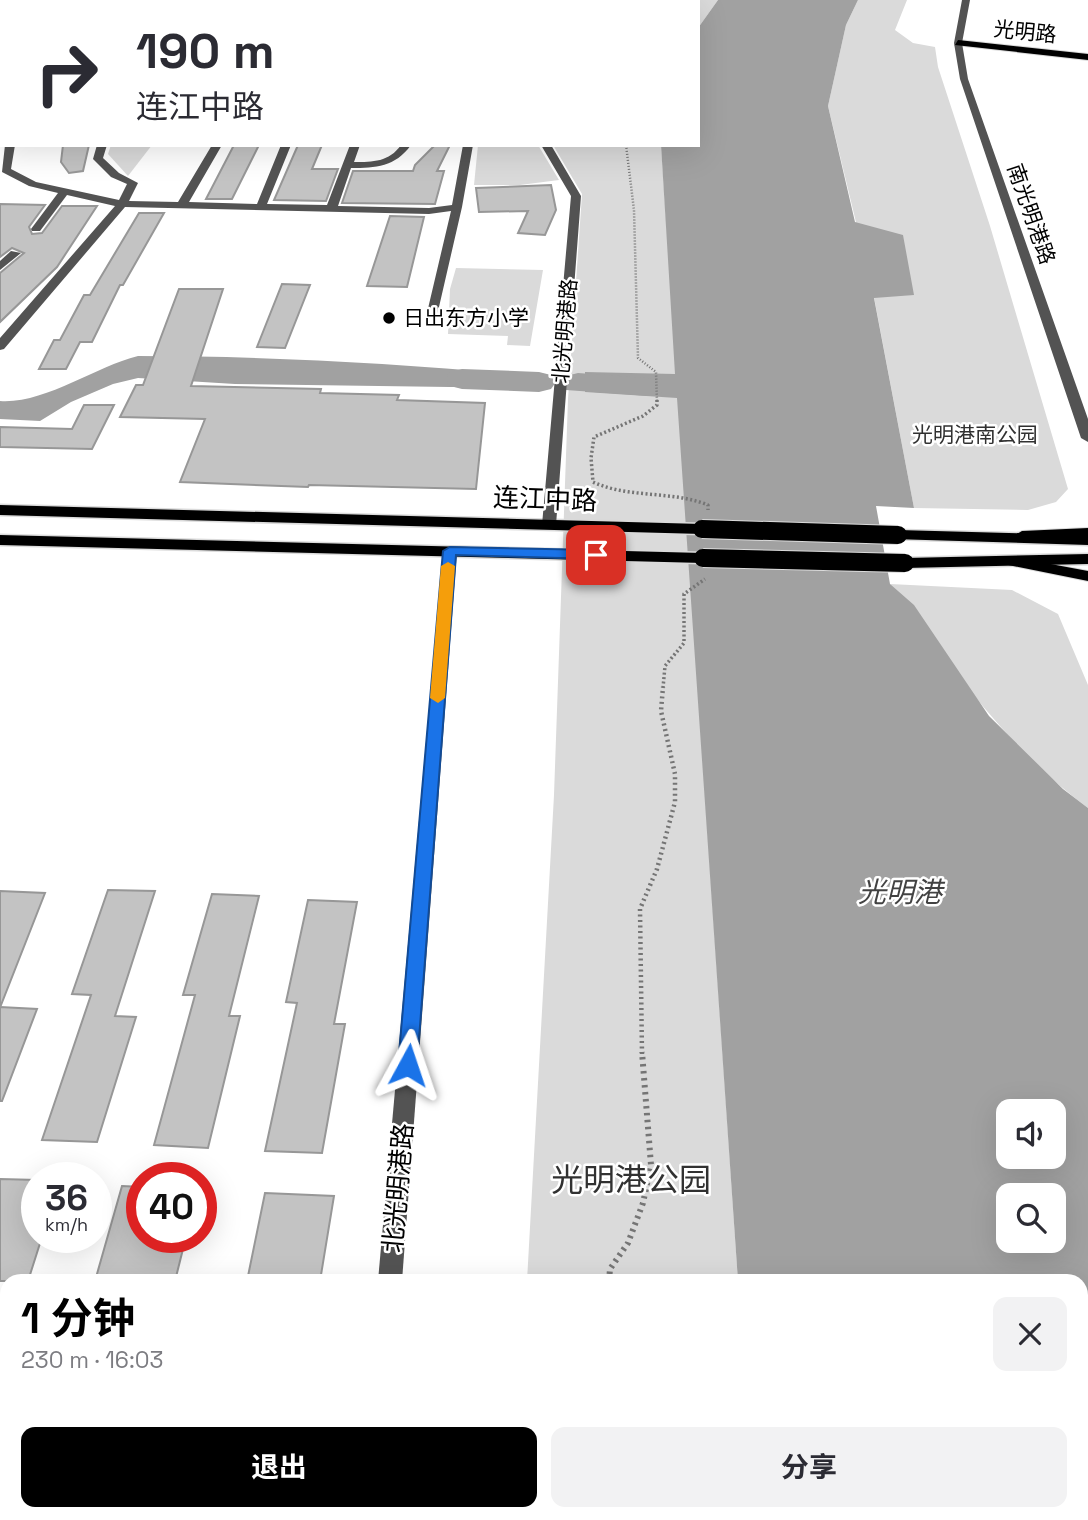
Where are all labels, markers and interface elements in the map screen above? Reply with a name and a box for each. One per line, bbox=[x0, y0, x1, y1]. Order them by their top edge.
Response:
street label: 光明路 bbox=[992, 15, 1058, 48]
text: 190 m bbox=[136, 20, 274, 82]
icon: right bbox=[21, 28, 112, 119]
text: 连江中路 bbox=[136, 87, 264, 127]
street label: 南光明港路 bbox=[1002, 160, 1061, 268]
street label: 北光明港路 bbox=[546, 277, 583, 384]
place label: 日出东方小学 bbox=[403, 304, 529, 331]
marker: 日出东方小学 bbox=[381, 310, 397, 326]
park label: 光明港南公园 bbox=[912, 421, 1038, 448]
street label: 连江中路 bbox=[492, 480, 598, 518]
pin bbox=[566, 525, 626, 585]
icon: arrive bbox=[577, 536, 615, 574]
water label: 光明港 bbox=[858, 874, 946, 910]
position arrow bbox=[371, 1028, 445, 1102]
map controls bbox=[996, 1099, 1066, 1253]
button: sound bbox=[996, 1099, 1066, 1169]
street label: 北光明港路 bbox=[375, 1122, 421, 1254]
park label: 光明港公园 bbox=[551, 1160, 711, 1200]
speed limit sign: 40 bbox=[126, 1162, 217, 1253]
text: 36 bbox=[45, 1176, 88, 1220]
button: search bbox=[996, 1183, 1066, 1253]
text: km/h bbox=[45, 1213, 88, 1236]
text: 1 分钟 bbox=[21, 1292, 135, 1345]
button: close bbox=[993, 1297, 1067, 1371]
text: 230 m · 16:03 bbox=[21, 1345, 163, 1375]
button: 退出 bbox=[21, 1427, 537, 1507]
button: 分享 bbox=[551, 1427, 1067, 1507]

